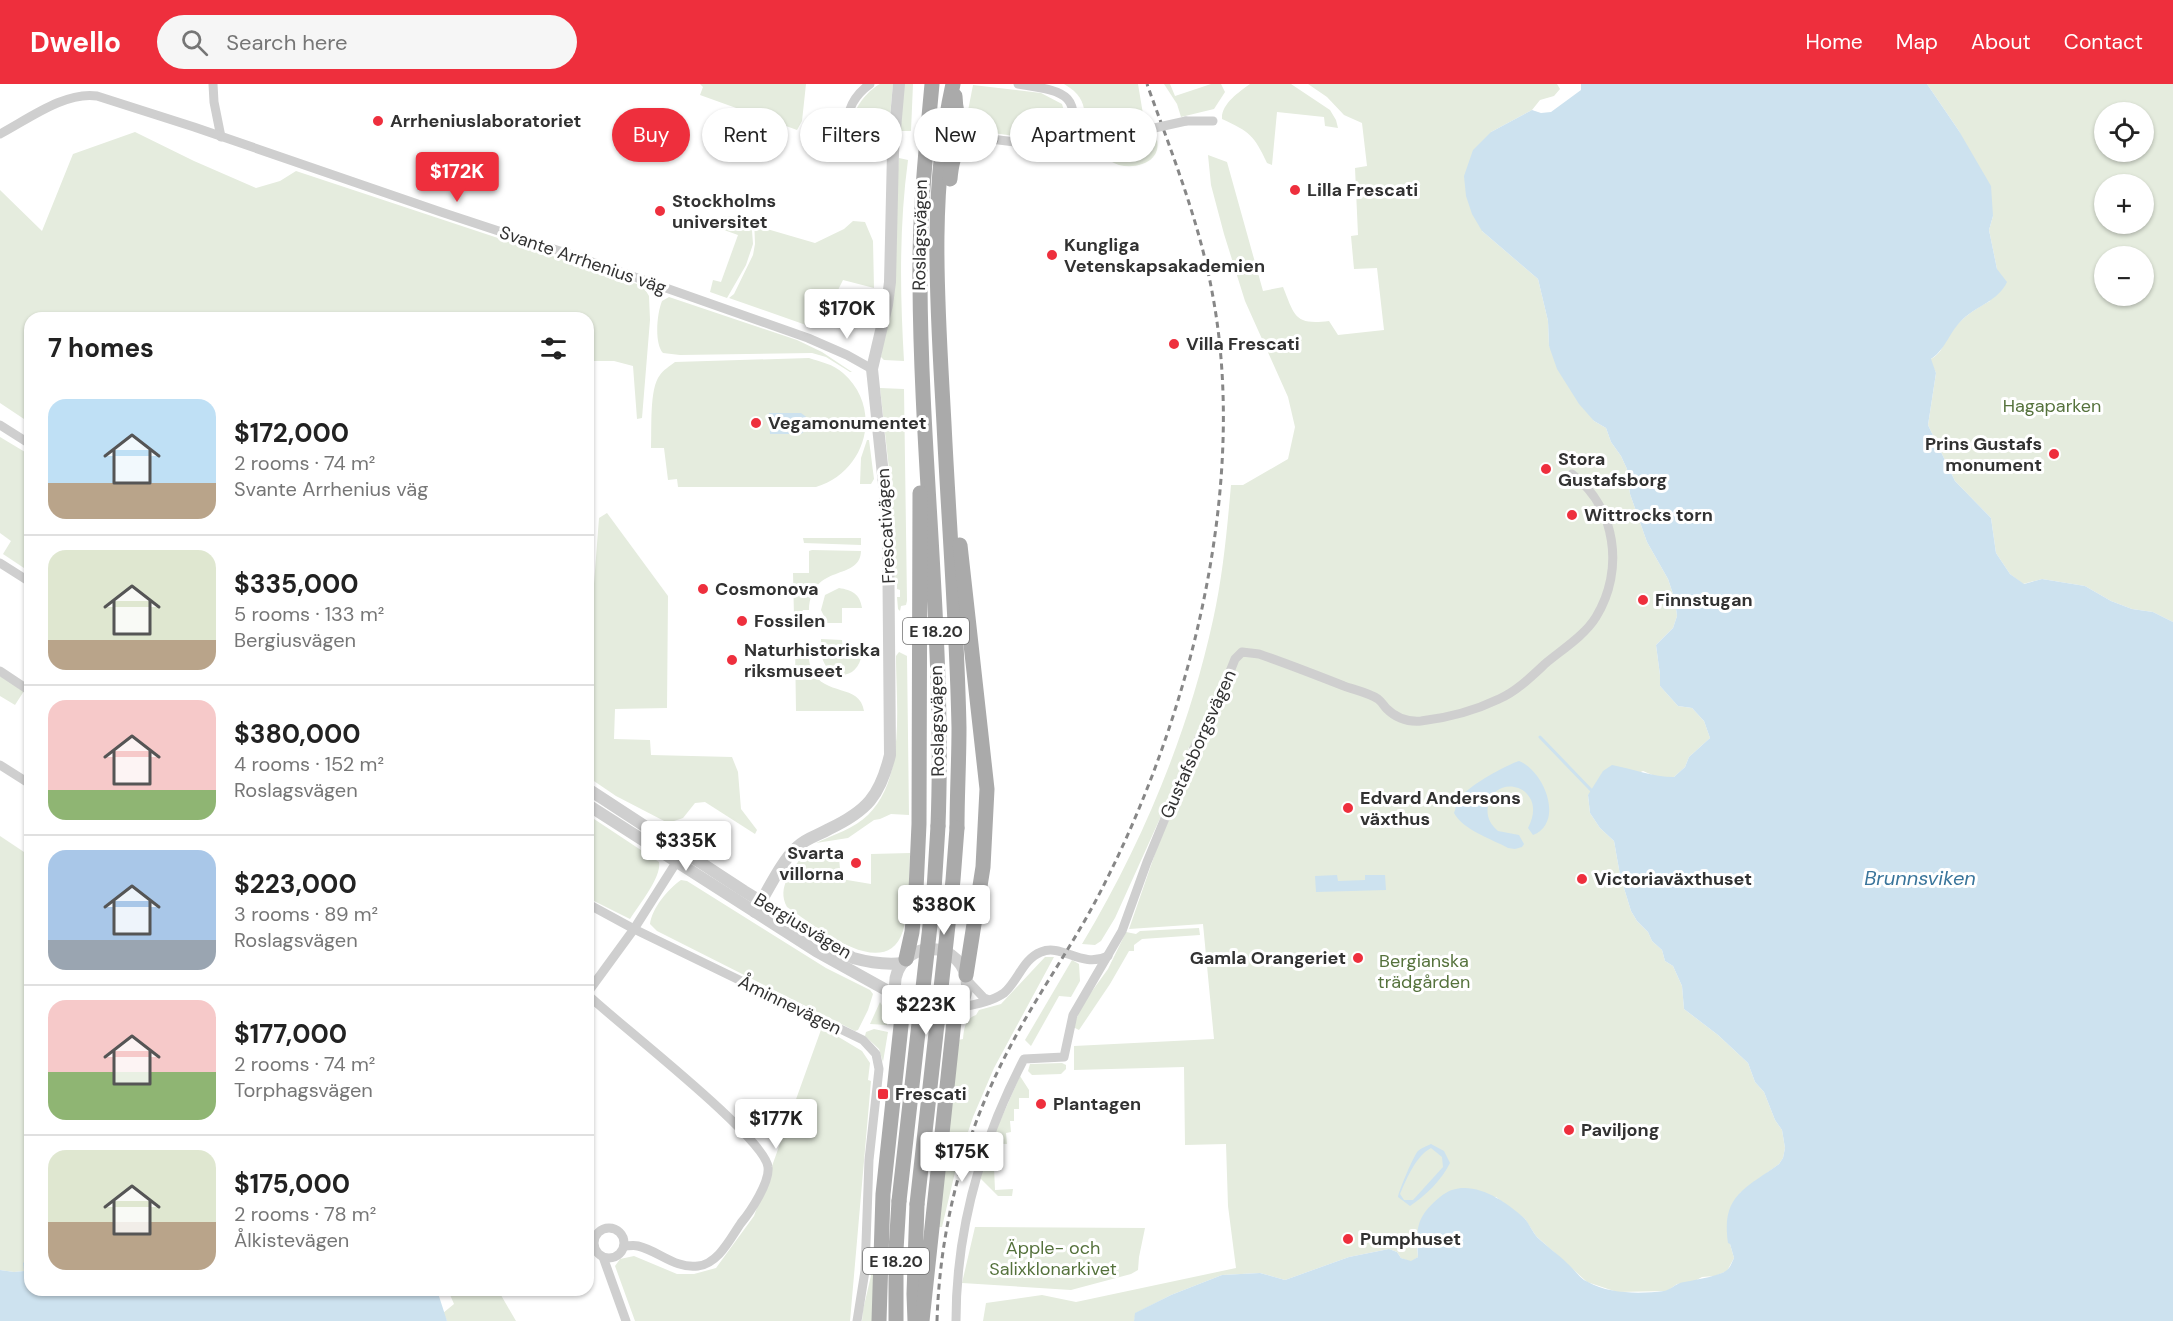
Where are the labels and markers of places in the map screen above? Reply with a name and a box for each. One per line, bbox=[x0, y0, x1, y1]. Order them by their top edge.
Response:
place label: Arrheniuslaboratoriet bbox=[390, 109, 581, 133]
marker: Arrheniuslaboratoriet bbox=[371, 114, 385, 128]
pin: $172K bbox=[415, 152, 499, 203]
place label: Lilla Frescati bbox=[1307, 178, 1418, 202]
marker: Lilla Frescati bbox=[1288, 183, 1302, 197]
place label: Stockholms universitet bbox=[672, 189, 776, 234]
marker: Stockholms universitet bbox=[653, 204, 667, 218]
place label: Kungliga Vetenskapsakademien bbox=[1064, 233, 1265, 278]
marker: Kungliga Vetenskapsakademien bbox=[1045, 248, 1059, 262]
pin: $170K bbox=[805, 289, 889, 340]
place label: Villa Frescati bbox=[1186, 332, 1300, 356]
marker: Villa Frescati bbox=[1167, 337, 1181, 351]
place label: Vegamonumentet bbox=[768, 411, 927, 435]
marker: Vegamonumentet bbox=[749, 416, 763, 430]
place label: Prins Gustafs monument bbox=[1925, 432, 2042, 477]
place label: Stora Gustafsborg bbox=[1558, 447, 1667, 492]
marker: Prins Gustafs monument bbox=[2047, 447, 2061, 461]
marker: Stora Gustafsborg bbox=[1539, 462, 1553, 476]
place label: Wittrocks torn bbox=[1584, 503, 1713, 527]
marker: Wittrocks torn bbox=[1565, 508, 1579, 522]
place label: Cosmonova bbox=[715, 577, 819, 601]
marker: Cosmonova bbox=[696, 582, 710, 596]
place label: Finnstugan bbox=[1655, 588, 1753, 612]
marker: Finnstugan bbox=[1636, 593, 1650, 607]
place label: Fossilen bbox=[754, 609, 825, 633]
marker: Fossilen bbox=[735, 614, 749, 628]
place label: Naturhistoriska riksmuseet bbox=[744, 638, 880, 683]
marker: Naturhistoriska riksmuseet bbox=[725, 653, 739, 667]
place label: Edvard Andersons växthus bbox=[1360, 786, 1521, 831]
marker: Edvard Andersons växthus bbox=[1341, 801, 1355, 815]
pin: $335K bbox=[644, 821, 728, 872]
place label: Svarta villorna bbox=[779, 841, 844, 886]
marker: Svarta villorna bbox=[849, 856, 863, 870]
place label: Victoriaväxthuset bbox=[1594, 867, 1752, 891]
marker: Victoriaväxthuset bbox=[1575, 872, 1589, 886]
pin: $380K bbox=[902, 885, 986, 936]
place label: Gamla Orangeriet bbox=[1190, 946, 1346, 970]
marker: Gamla Orangeriet bbox=[1351, 951, 1365, 965]
pin: $223K bbox=[884, 985, 968, 1036]
place label: Frescati bbox=[895, 1082, 967, 1106]
marker: Frescati bbox=[876, 1087, 890, 1101]
place label: Plantagen bbox=[1053, 1092, 1141, 1116]
marker: Plantagen bbox=[1034, 1097, 1048, 1111]
pin: $177K bbox=[734, 1099, 818, 1150]
place label: Paviljong bbox=[1581, 1118, 1659, 1142]
marker: Paviljong bbox=[1562, 1123, 1576, 1137]
pin: $175K bbox=[920, 1132, 1004, 1183]
place label: Pumphuset bbox=[1360, 1227, 1461, 1251]
marker: Pumphuset bbox=[1341, 1232, 1355, 1246]

